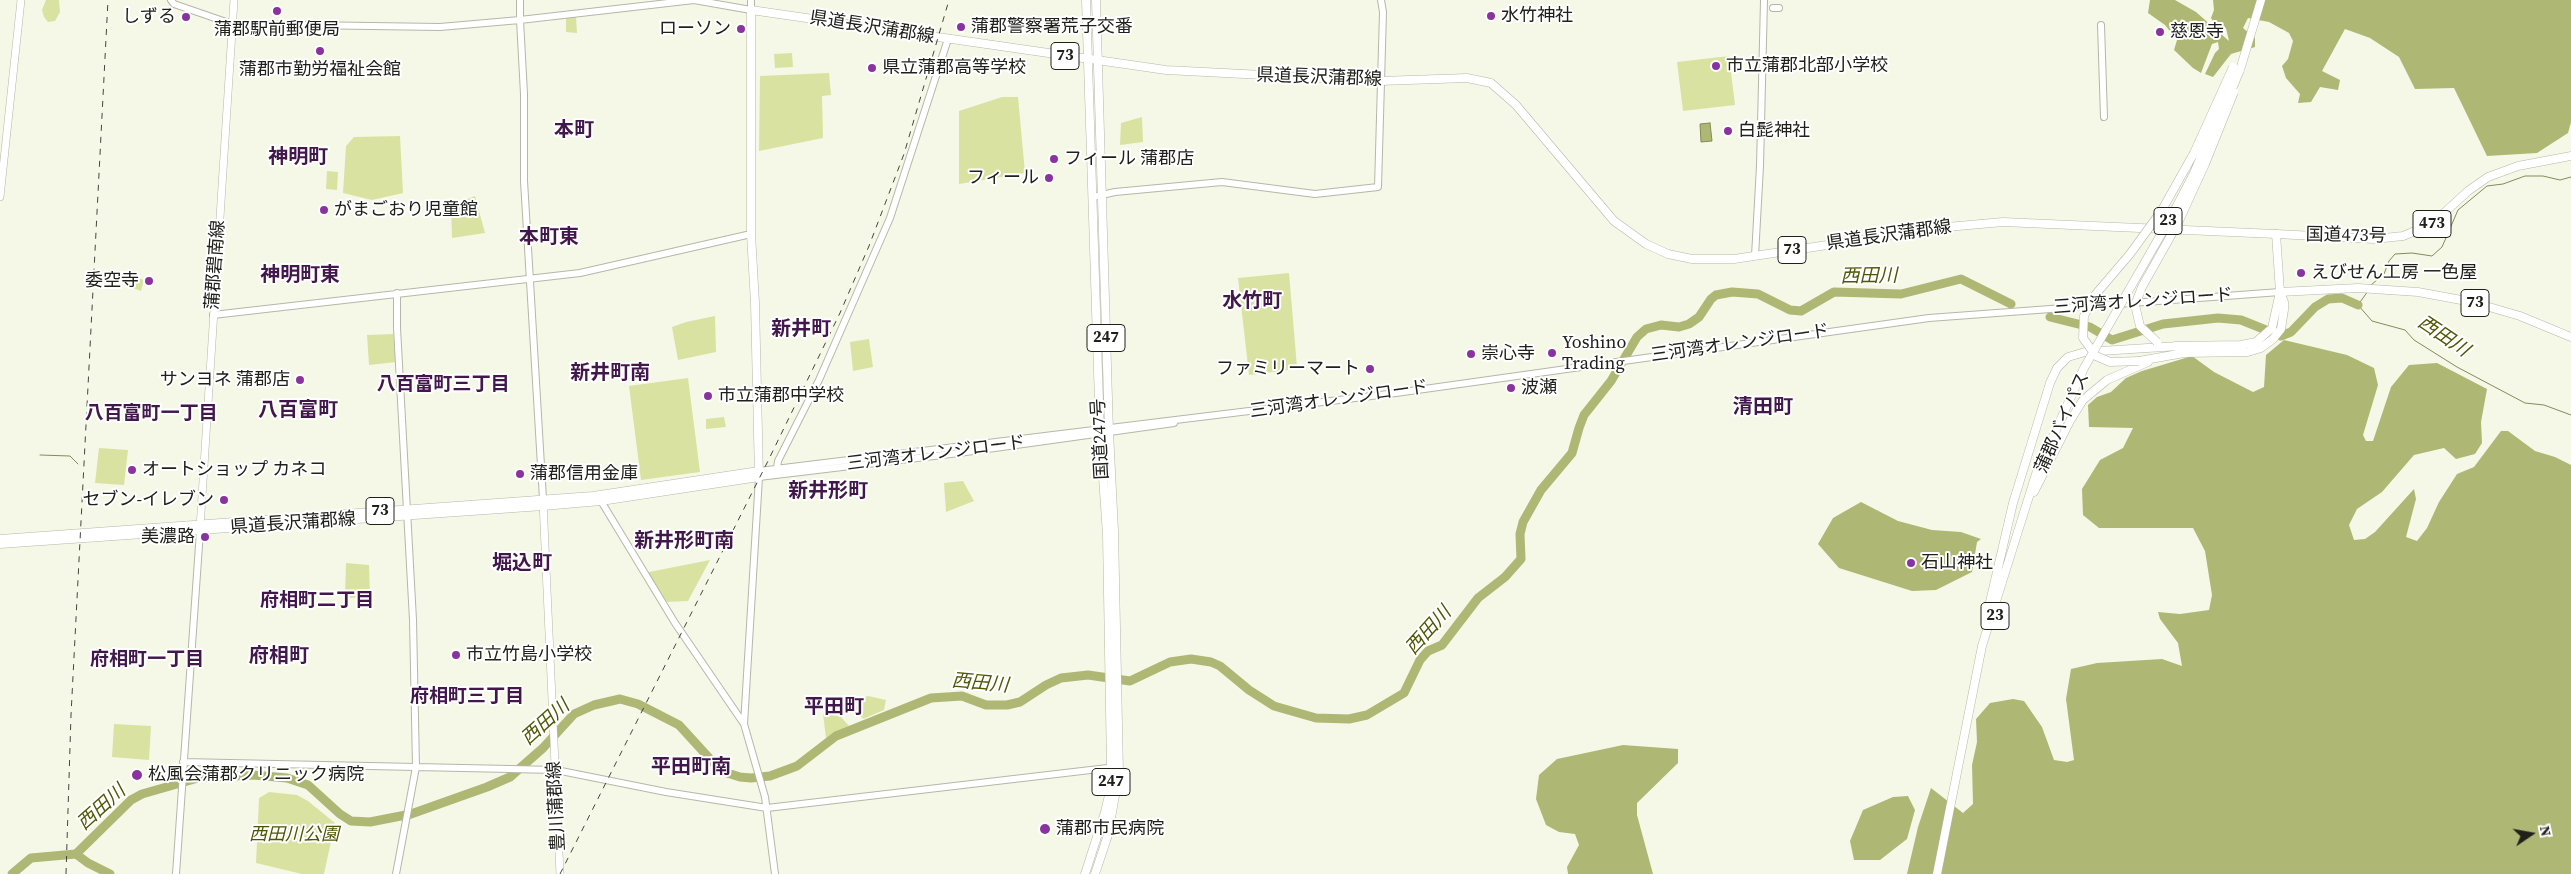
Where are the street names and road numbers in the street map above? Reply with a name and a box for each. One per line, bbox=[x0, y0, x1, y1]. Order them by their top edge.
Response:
street label: 県道長沢蒲郡線 bbox=[808, 7, 936, 49]
road number: 73 bbox=[1051, 42, 1079, 70]
street label: 県道長沢蒲郡線 bbox=[1256, 65, 1382, 91]
road number: 23 bbox=[2154, 208, 2182, 235]
road number: 473 bbox=[2413, 210, 2451, 238]
street label: 県道長沢蒲郡線 bbox=[1825, 217, 1953, 255]
street label: 蒲郡碧南線 bbox=[202, 219, 230, 311]
street label: 国道473号 bbox=[2305, 224, 2387, 248]
road number: 73 bbox=[1778, 236, 1806, 264]
street label: 三河湾オレンジロード bbox=[2052, 285, 2234, 319]
road number: 73 bbox=[2461, 290, 2489, 316]
street label: 三河湾オレンジロード bbox=[1649, 321, 1831, 367]
road number: 247 bbox=[1087, 324, 1125, 352]
street label: 蒲郡バイパス bbox=[2031, 369, 2095, 477]
street label: 三河湾オレンジロード bbox=[1248, 377, 1430, 423]
street label: 国道247号 bbox=[1088, 398, 1114, 480]
street label: 三河湾オレンジロード bbox=[845, 432, 1027, 476]
road number: 73 bbox=[366, 498, 394, 524]
street label: 県道長沢蒲郡線 bbox=[229, 509, 357, 539]
road number: 23 bbox=[1981, 602, 2009, 630]
street label: 豊川蒲郡線 bbox=[544, 760, 570, 852]
road number: 247 bbox=[1092, 769, 1130, 796]

